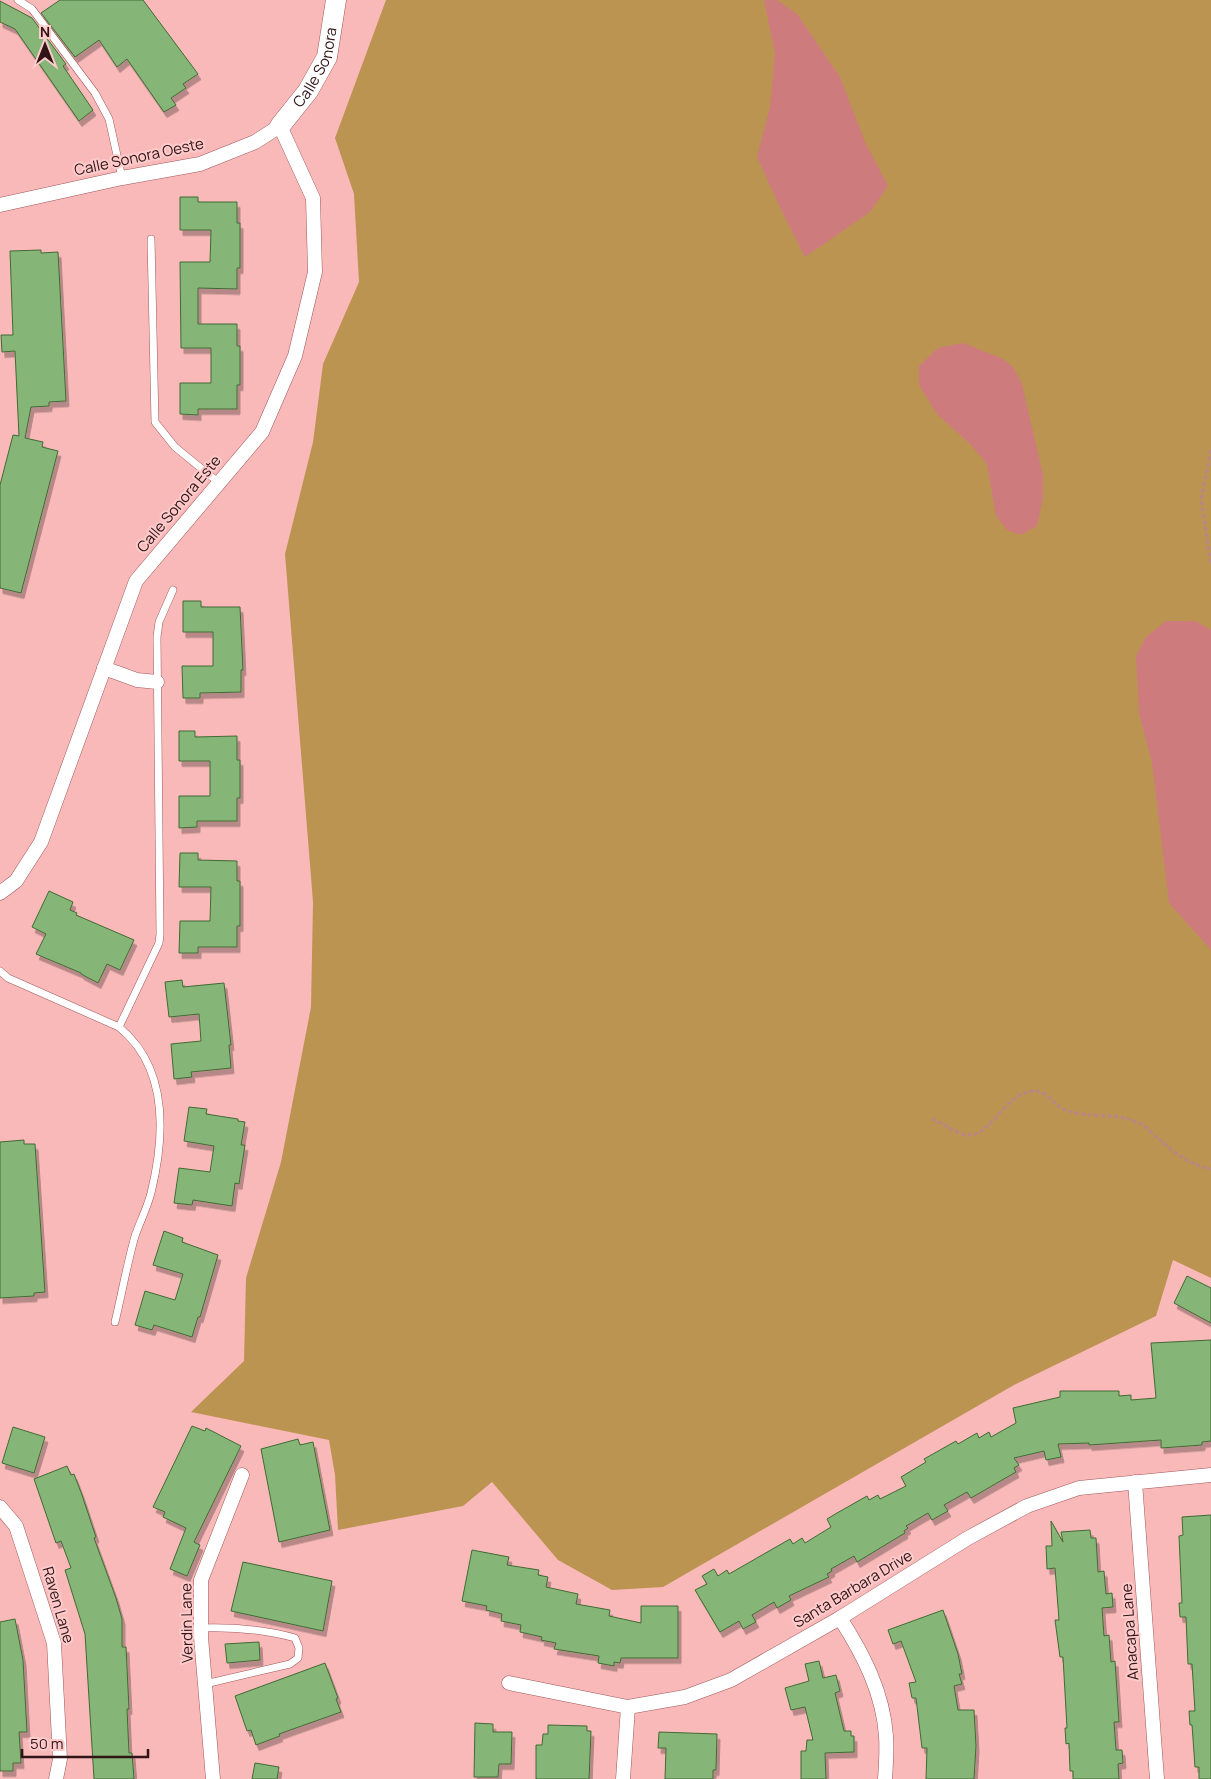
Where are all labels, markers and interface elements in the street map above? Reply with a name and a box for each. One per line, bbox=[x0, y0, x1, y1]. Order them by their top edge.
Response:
north arrow bbox=[20, 20, 70, 70]
text: N bbox=[40, 22, 50, 41]
street label: Calle Sonora bbox=[288, 26, 342, 112]
street label: Calle Sonora Oeste bbox=[72, 132, 206, 181]
street label: Calle Sonora Este bbox=[132, 450, 226, 557]
street label: Santa Barbara Drive bbox=[789, 1545, 916, 1632]
street label: Raven Lane bbox=[38, 1564, 80, 1646]
street label: Verdin Lane bbox=[175, 1583, 198, 1663]
street label: Anacapa Lane bbox=[1116, 1583, 1143, 1681]
scale bar bbox=[22, 1726, 149, 1758]
text: 50 m bbox=[30, 1733, 64, 1754]

